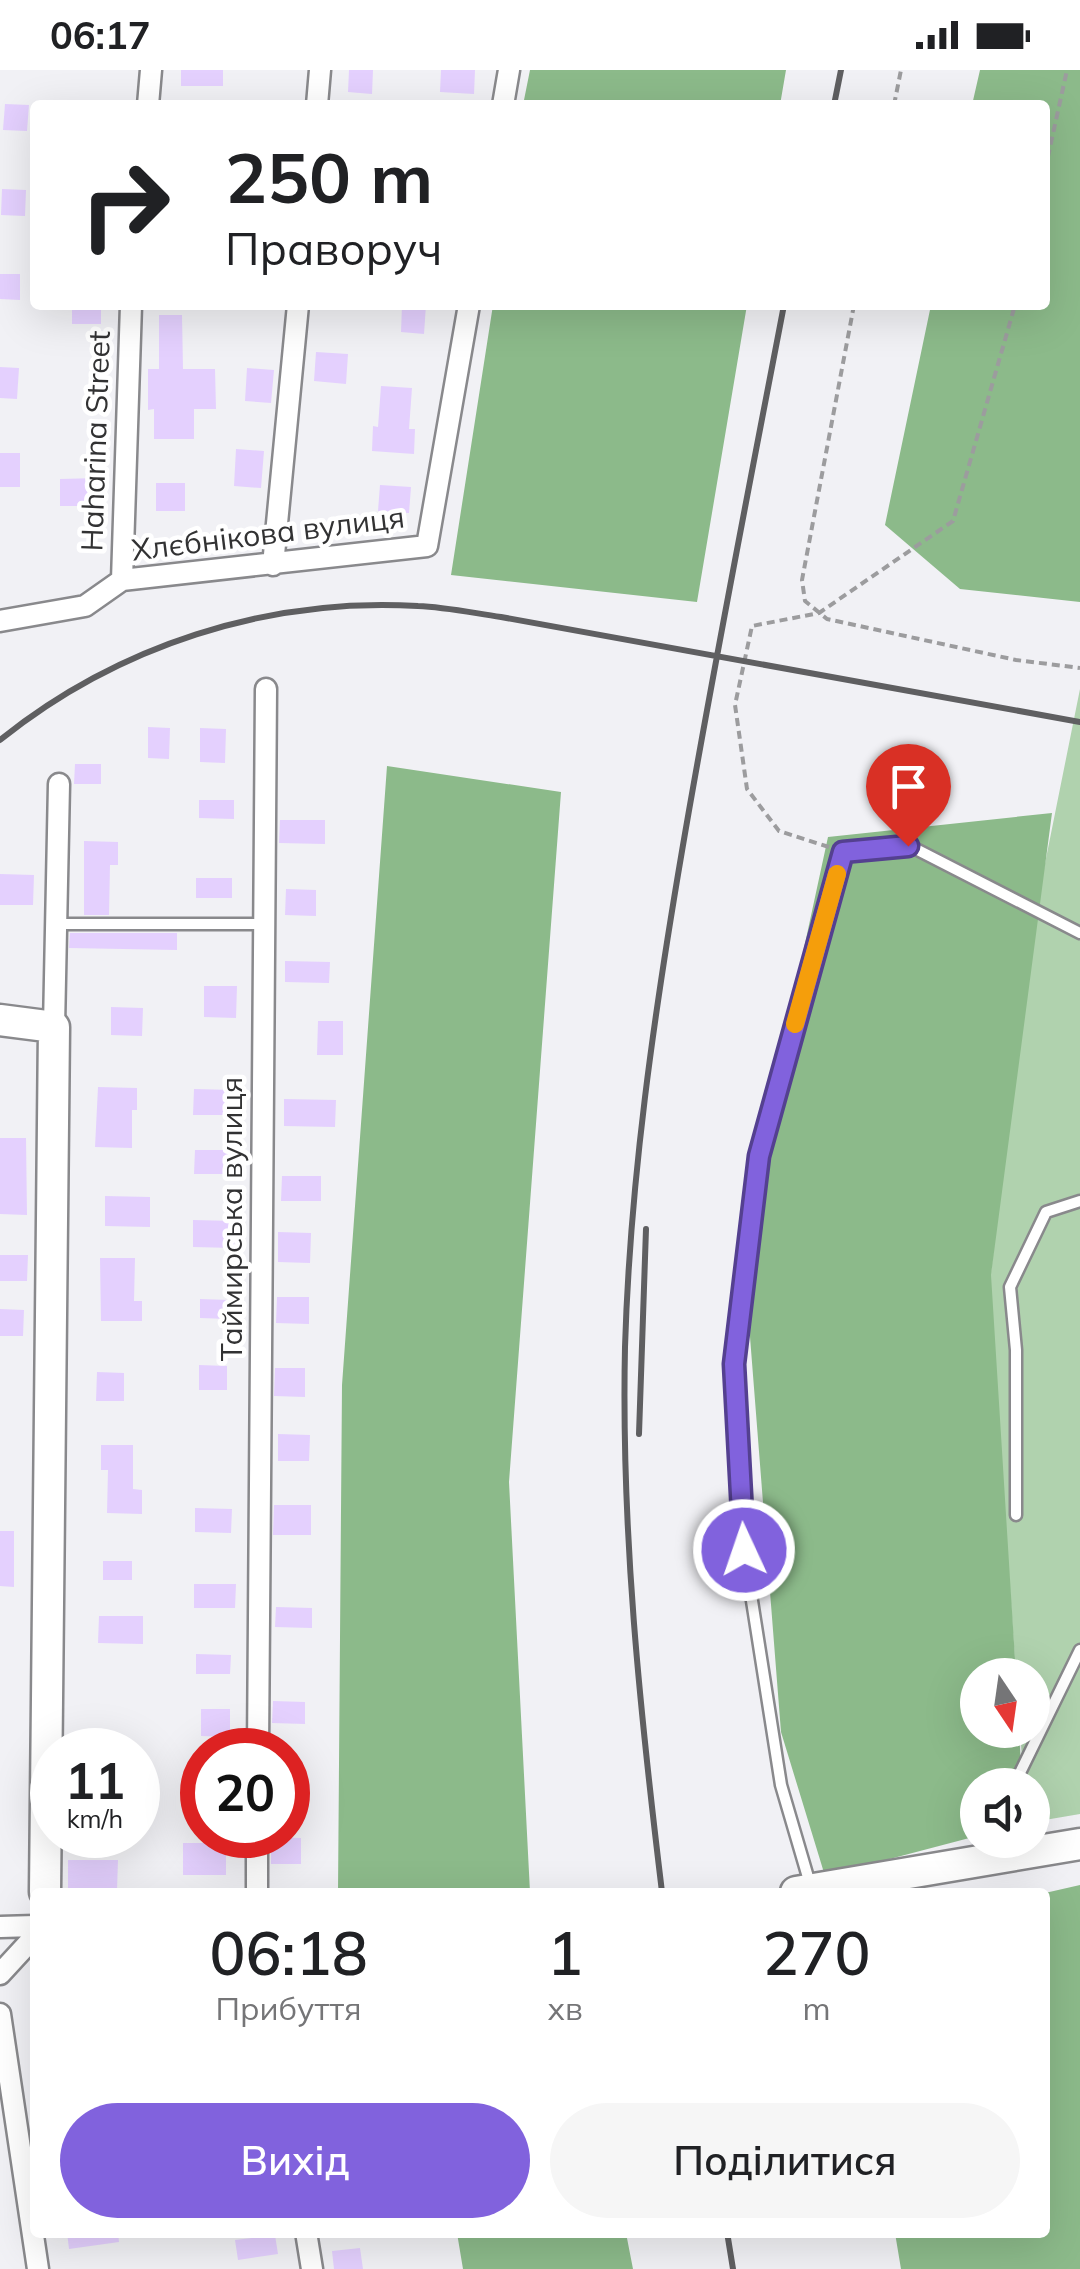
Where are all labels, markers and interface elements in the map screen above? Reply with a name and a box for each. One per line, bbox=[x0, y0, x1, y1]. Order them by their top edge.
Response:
text: 06:17 bbox=[50, 11, 151, 59]
text: 250 m bbox=[225, 133, 433, 221]
icon: right bbox=[60, 140, 190, 270]
text: Праворуч bbox=[225, 220, 442, 276]
street label: Haharina Street bbox=[72, 330, 118, 552]
street label: Хлєбнікова вулиця bbox=[129, 497, 406, 569]
pin bbox=[866, 744, 951, 847]
icon: arrive bbox=[881, 759, 936, 814]
street label: Таймирська вулиця bbox=[212, 1077, 250, 1361]
position arrow bbox=[692, 1498, 796, 1602]
north arrow bbox=[960, 1658, 1050, 1748]
map controls bbox=[960, 1658, 1050, 1858]
speed limit sign: 20 bbox=[180, 1728, 310, 1858]
text: 11 bbox=[65, 1749, 125, 1812]
button: sound bbox=[960, 1768, 1050, 1858]
text: km/h bbox=[67, 1803, 123, 1834]
text: 06:18 bbox=[209, 1915, 368, 1990]
text: 1 bbox=[547, 1915, 583, 1990]
text: 270 bbox=[763, 1915, 871, 1990]
text: Прибуття bbox=[216, 1988, 362, 2028]
text: хв bbox=[547, 1988, 583, 2028]
text: m bbox=[802, 1988, 831, 2028]
button: Вихід bbox=[60, 2103, 530, 2218]
button: Поділитися bbox=[550, 2103, 1020, 2218]

